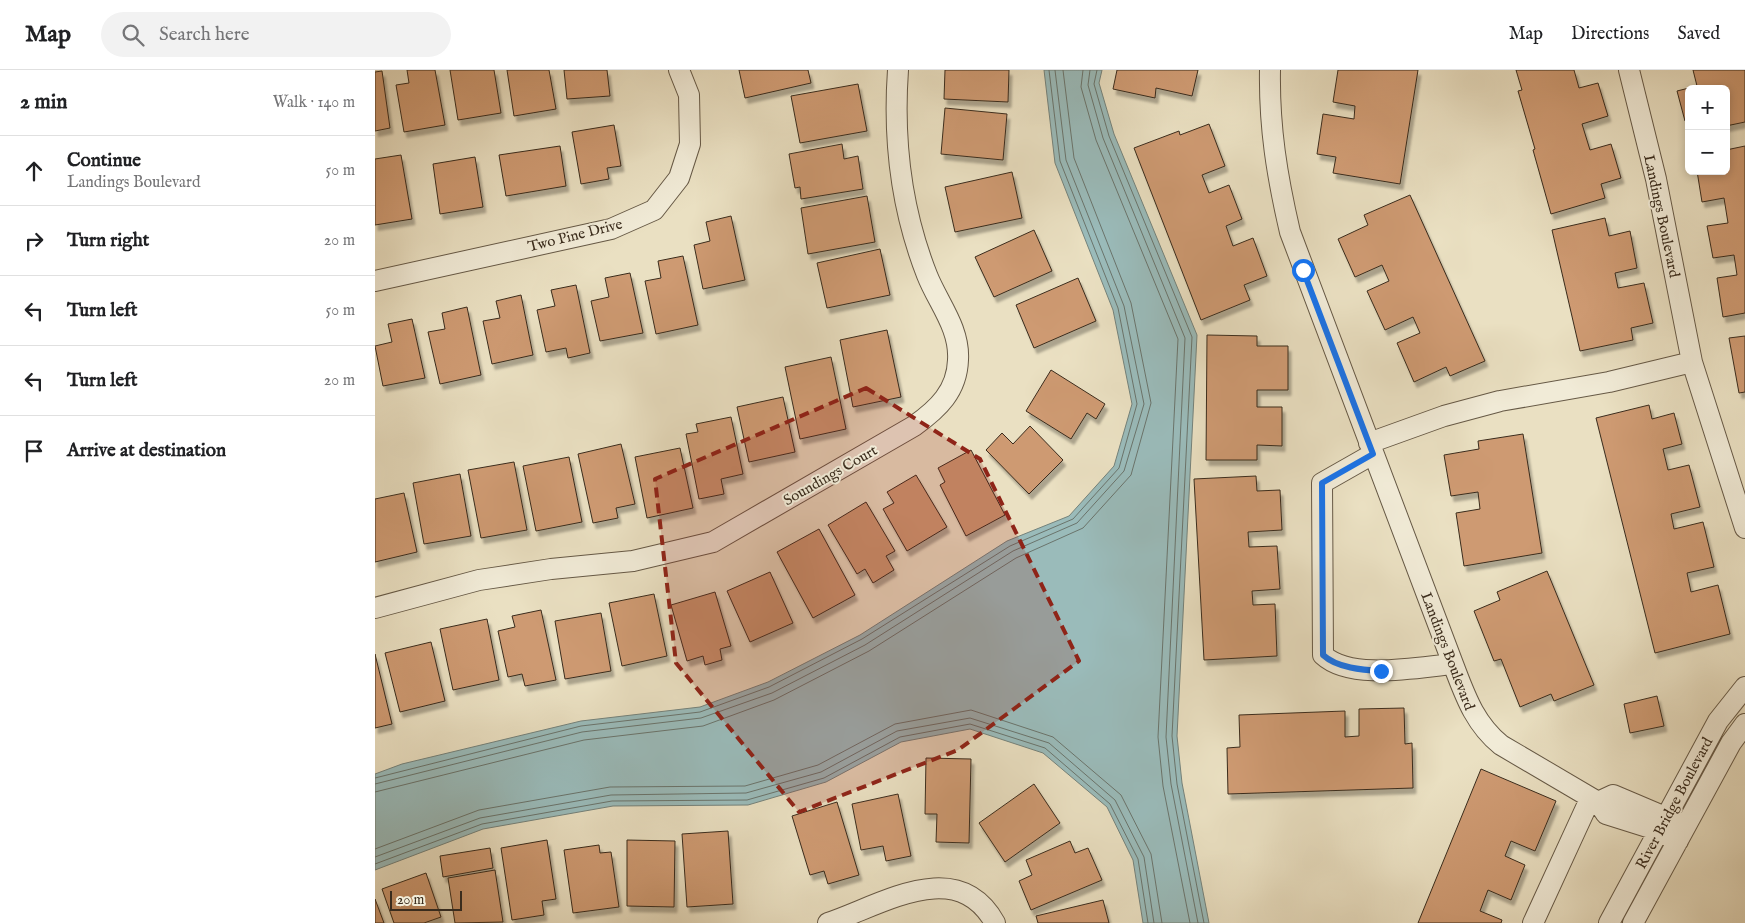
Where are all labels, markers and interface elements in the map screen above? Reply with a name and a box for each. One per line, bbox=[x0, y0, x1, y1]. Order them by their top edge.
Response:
search box bbox=[101, 12, 451, 57]
text: Map bbox=[25, 19, 71, 50]
icon: search bbox=[119, 21, 147, 49]
text: Search here bbox=[159, 23, 250, 47]
text: Map bbox=[1509, 23, 1543, 46]
text: Directions bbox=[1571, 23, 1649, 46]
text: Saved bbox=[1677, 23, 1720, 46]
map controls bbox=[1685, 85, 1730, 175]
button: + bbox=[1685, 85, 1730, 130]
text: 2 min bbox=[20, 89, 67, 116]
text: Walk · 140 m bbox=[273, 93, 355, 113]
button: − bbox=[1685, 130, 1730, 175]
text: Continue bbox=[67, 149, 141, 173]
street label: Landings Boulevard bbox=[1639, 153, 1684, 280]
icon: ahead bbox=[20, 157, 48, 185]
text: 50 m bbox=[326, 161, 355, 181]
text: Landings Boulevard bbox=[67, 173, 200, 193]
street label: Two Pine Drive bbox=[526, 215, 624, 256]
icon: right bbox=[20, 227, 48, 255]
text: Turn right bbox=[67, 229, 149, 253]
text: 20 m bbox=[324, 231, 355, 251]
route start bbox=[1292, 259, 1315, 282]
icon: left bbox=[20, 297, 48, 325]
text: Turn left bbox=[67, 299, 138, 323]
text: 50 m bbox=[326, 301, 355, 321]
icon: left bbox=[20, 367, 48, 395]
text: Turn left bbox=[67, 369, 138, 393]
text: 20 m bbox=[324, 371, 355, 391]
icon: arrive bbox=[20, 437, 48, 465]
text: Arrive at destination bbox=[67, 439, 226, 463]
street label: Soundings Court bbox=[780, 441, 881, 510]
street label: Landings Boulevard bbox=[1416, 589, 1479, 714]
route end bbox=[1370, 660, 1393, 683]
street label: River Bridge Boulevard bbox=[1632, 733, 1718, 872]
scale bar bbox=[390, 888, 463, 911]
text: 20 m bbox=[397, 891, 424, 909]

